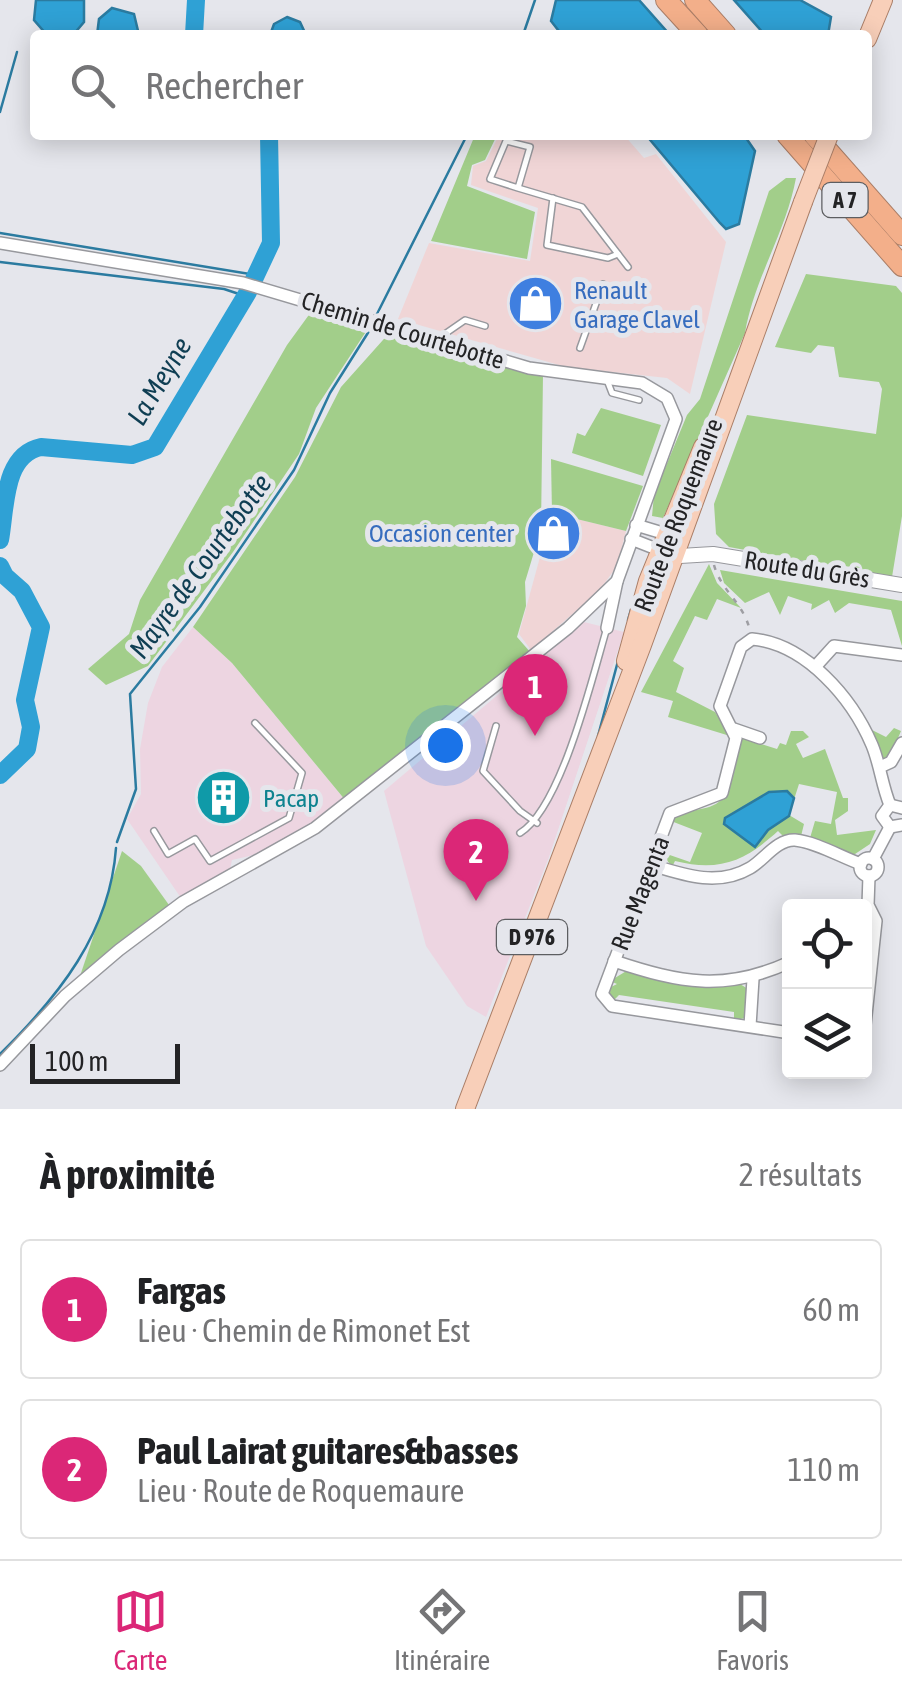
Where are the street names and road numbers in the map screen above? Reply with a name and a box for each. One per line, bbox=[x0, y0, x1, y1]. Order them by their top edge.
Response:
road number: A 7 bbox=[822, 183, 868, 217]
street label: Chemin de Courtebotte bbox=[298, 286, 508, 374]
street label: Route de Roquemaure bbox=[628, 414, 728, 616]
street label: Route du Grès bbox=[742, 545, 872, 593]
street label: Rue Magenta bbox=[605, 832, 675, 954]
road number: D 976 bbox=[497, 920, 567, 954]

